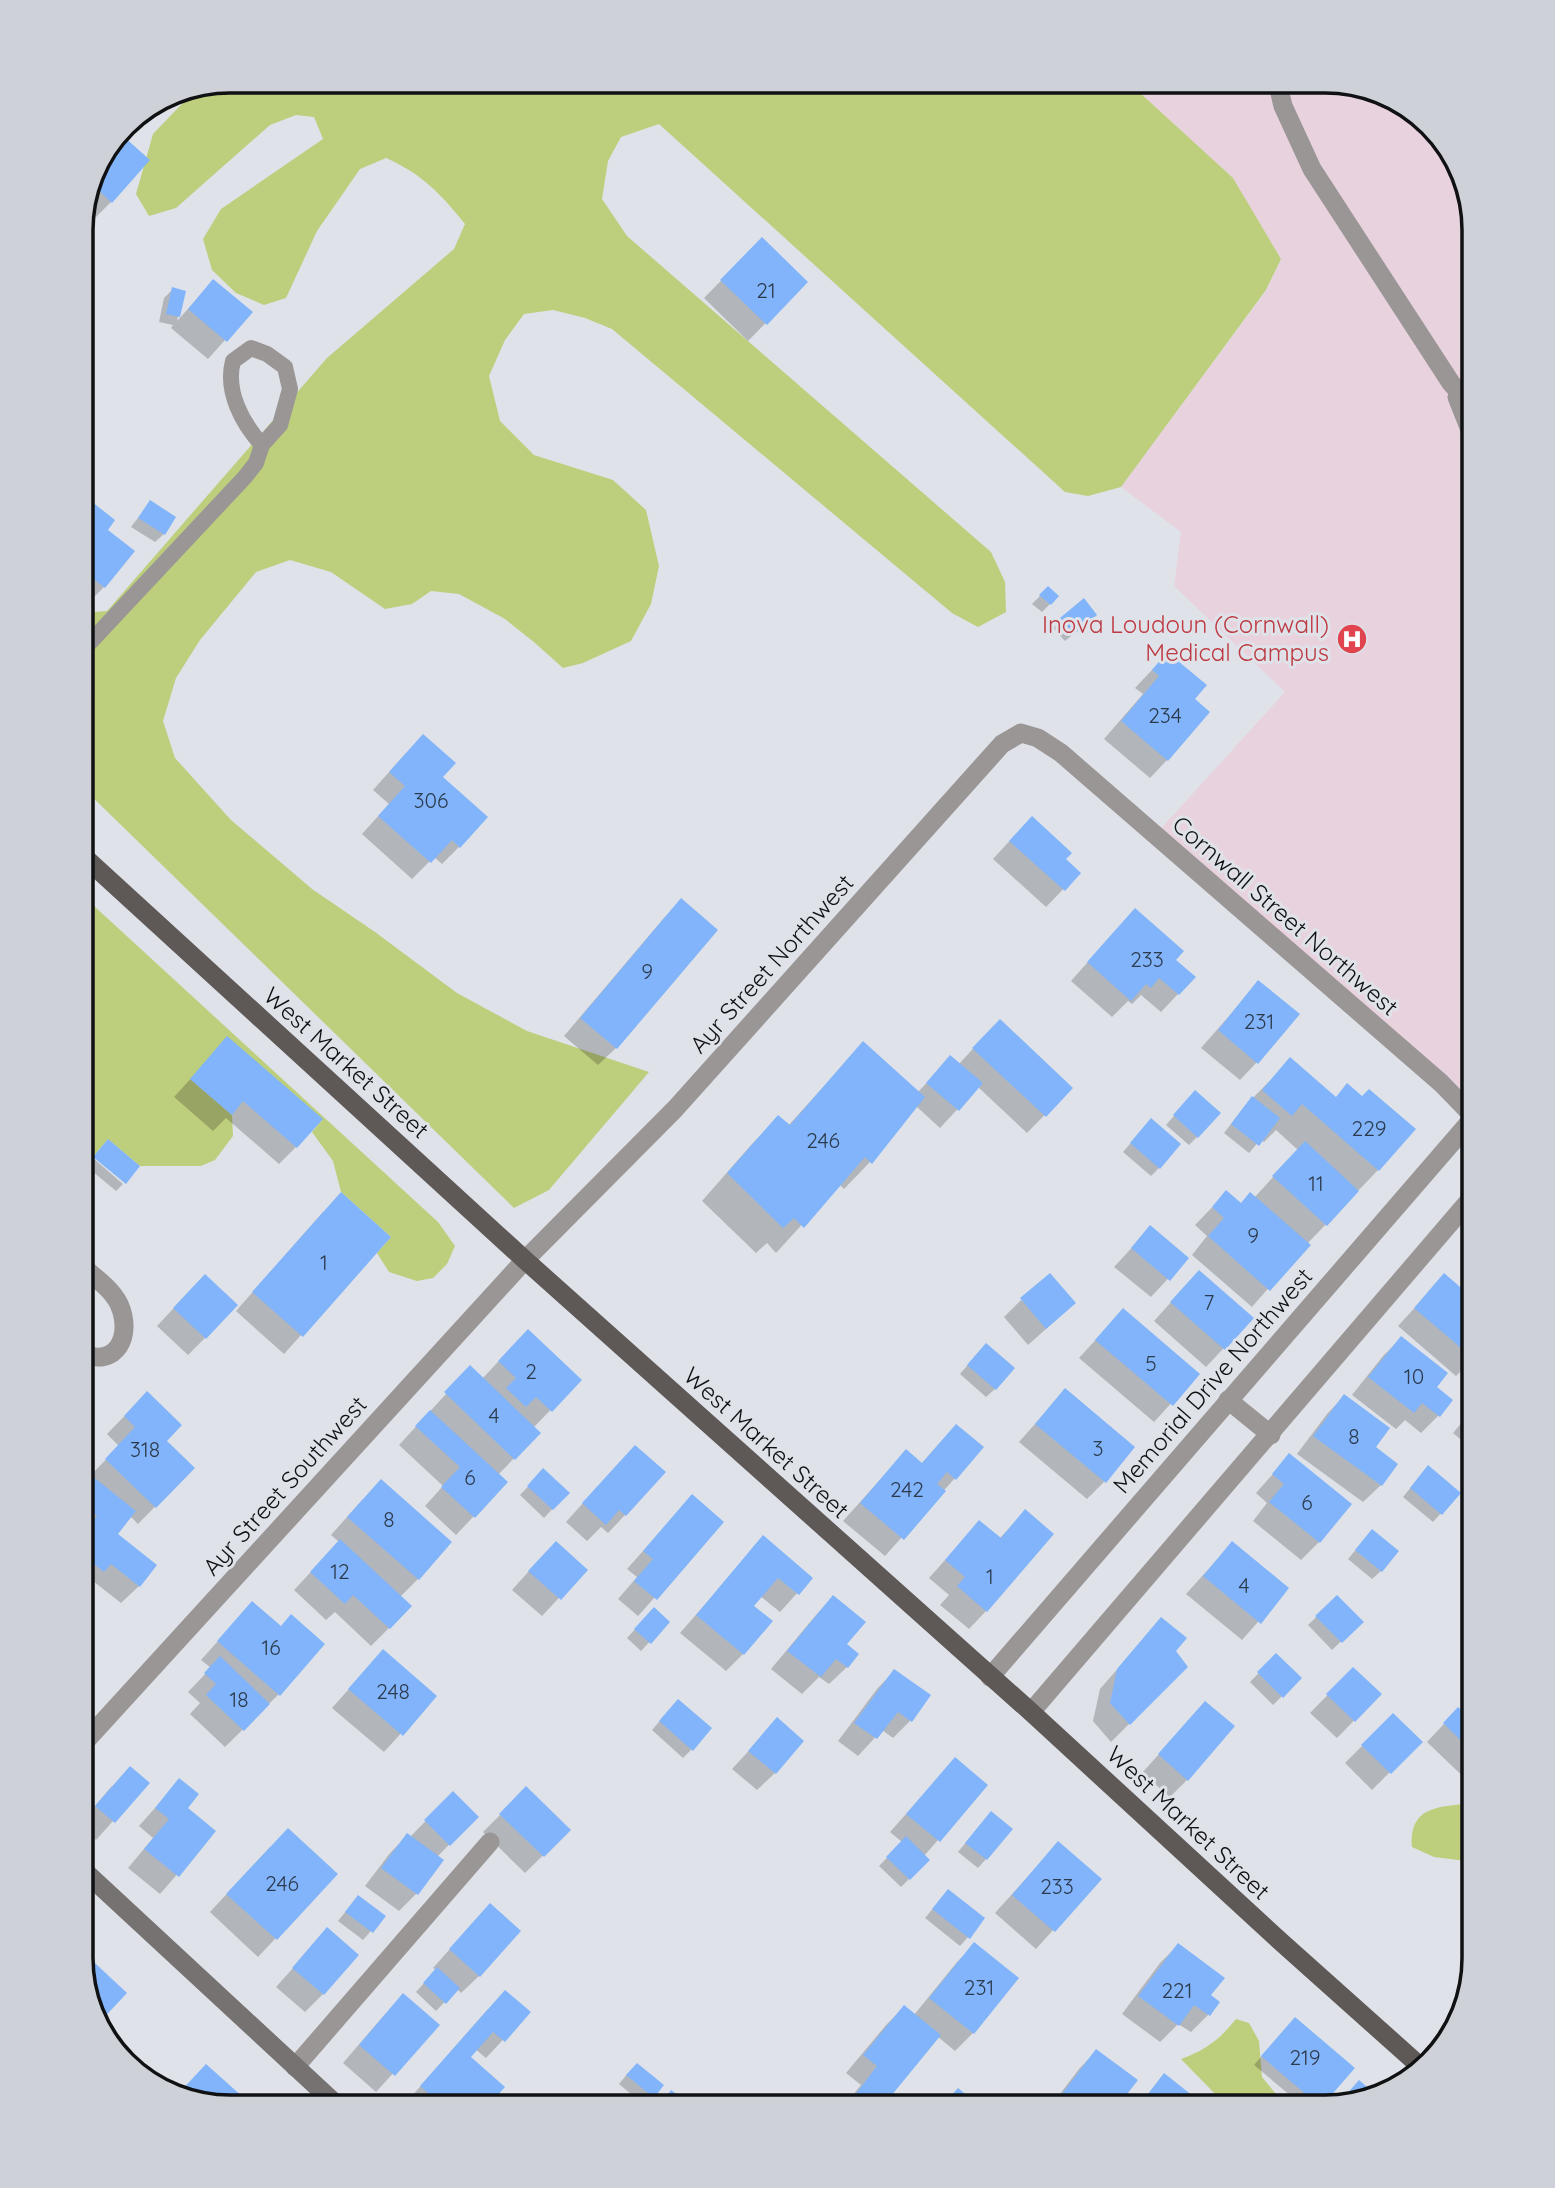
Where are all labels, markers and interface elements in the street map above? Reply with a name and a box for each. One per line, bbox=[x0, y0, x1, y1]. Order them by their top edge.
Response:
house number: 21 bbox=[756, 277, 776, 303]
place label: Inova Loudoun (Cornwall) Medical Campus bbox=[1042, 609, 1329, 667]
hospital icon: Inova Loudoun (Cornwall) Medical Campus bbox=[1335, 622, 1369, 656]
house number: 234 bbox=[1148, 702, 1182, 728]
house number: 306 bbox=[414, 787, 448, 813]
street label: Cornwall Street Northwest bbox=[1167, 809, 1405, 1022]
street label: Ayr Street Northwest bbox=[683, 868, 860, 1059]
house number: 233 bbox=[1130, 946, 1164, 972]
house number: 9 bbox=[641, 958, 653, 984]
street label: West Market Street bbox=[258, 980, 436, 1144]
house number: 231 bbox=[1244, 1008, 1274, 1034]
house number: 229 bbox=[1352, 1115, 1387, 1141]
house number: 246 bbox=[806, 1127, 840, 1153]
house number: 11 bbox=[1308, 1170, 1324, 1196]
house number: 9 bbox=[1247, 1222, 1259, 1248]
house number: 1 bbox=[320, 1249, 328, 1275]
street label: Memorial Drive Northwest bbox=[1106, 1261, 1318, 1499]
house number: 7 bbox=[1204, 1289, 1215, 1315]
house number: 5 bbox=[1145, 1350, 1157, 1376]
house number: 2 bbox=[525, 1358, 537, 1384]
street label: West Market Street bbox=[678, 1360, 856, 1524]
house number: 10 bbox=[1404, 1363, 1424, 1389]
street label: Ayr Street Southwest bbox=[196, 1389, 373, 1581]
house number: 4 bbox=[488, 1402, 500, 1428]
house number: 8 bbox=[1348, 1423, 1360, 1449]
house number: 3 bbox=[1092, 1435, 1104, 1461]
house number: 318 bbox=[130, 1436, 160, 1462]
house number: 6 bbox=[464, 1464, 476, 1490]
house number: 242 bbox=[890, 1476, 924, 1502]
house number: 6 bbox=[1301, 1489, 1313, 1515]
house number: 8 bbox=[383, 1506, 395, 1532]
house number: 12 bbox=[330, 1558, 350, 1584]
house number: 1 bbox=[986, 1563, 994, 1589]
house number: 4 bbox=[1238, 1572, 1250, 1598]
house number: 16 bbox=[261, 1634, 281, 1660]
house number: 248 bbox=[376, 1678, 410, 1704]
house number: 18 bbox=[229, 1686, 249, 1712]
street label: West Market Street bbox=[1101, 1739, 1276, 1906]
house number: 246 bbox=[265, 1870, 299, 1896]
house number: 233 bbox=[1040, 1873, 1074, 1899]
house number: 231 bbox=[964, 1974, 994, 2000]
house number: 221 bbox=[1161, 1977, 1193, 2003]
house number: 219 bbox=[1289, 2044, 1321, 2070]

